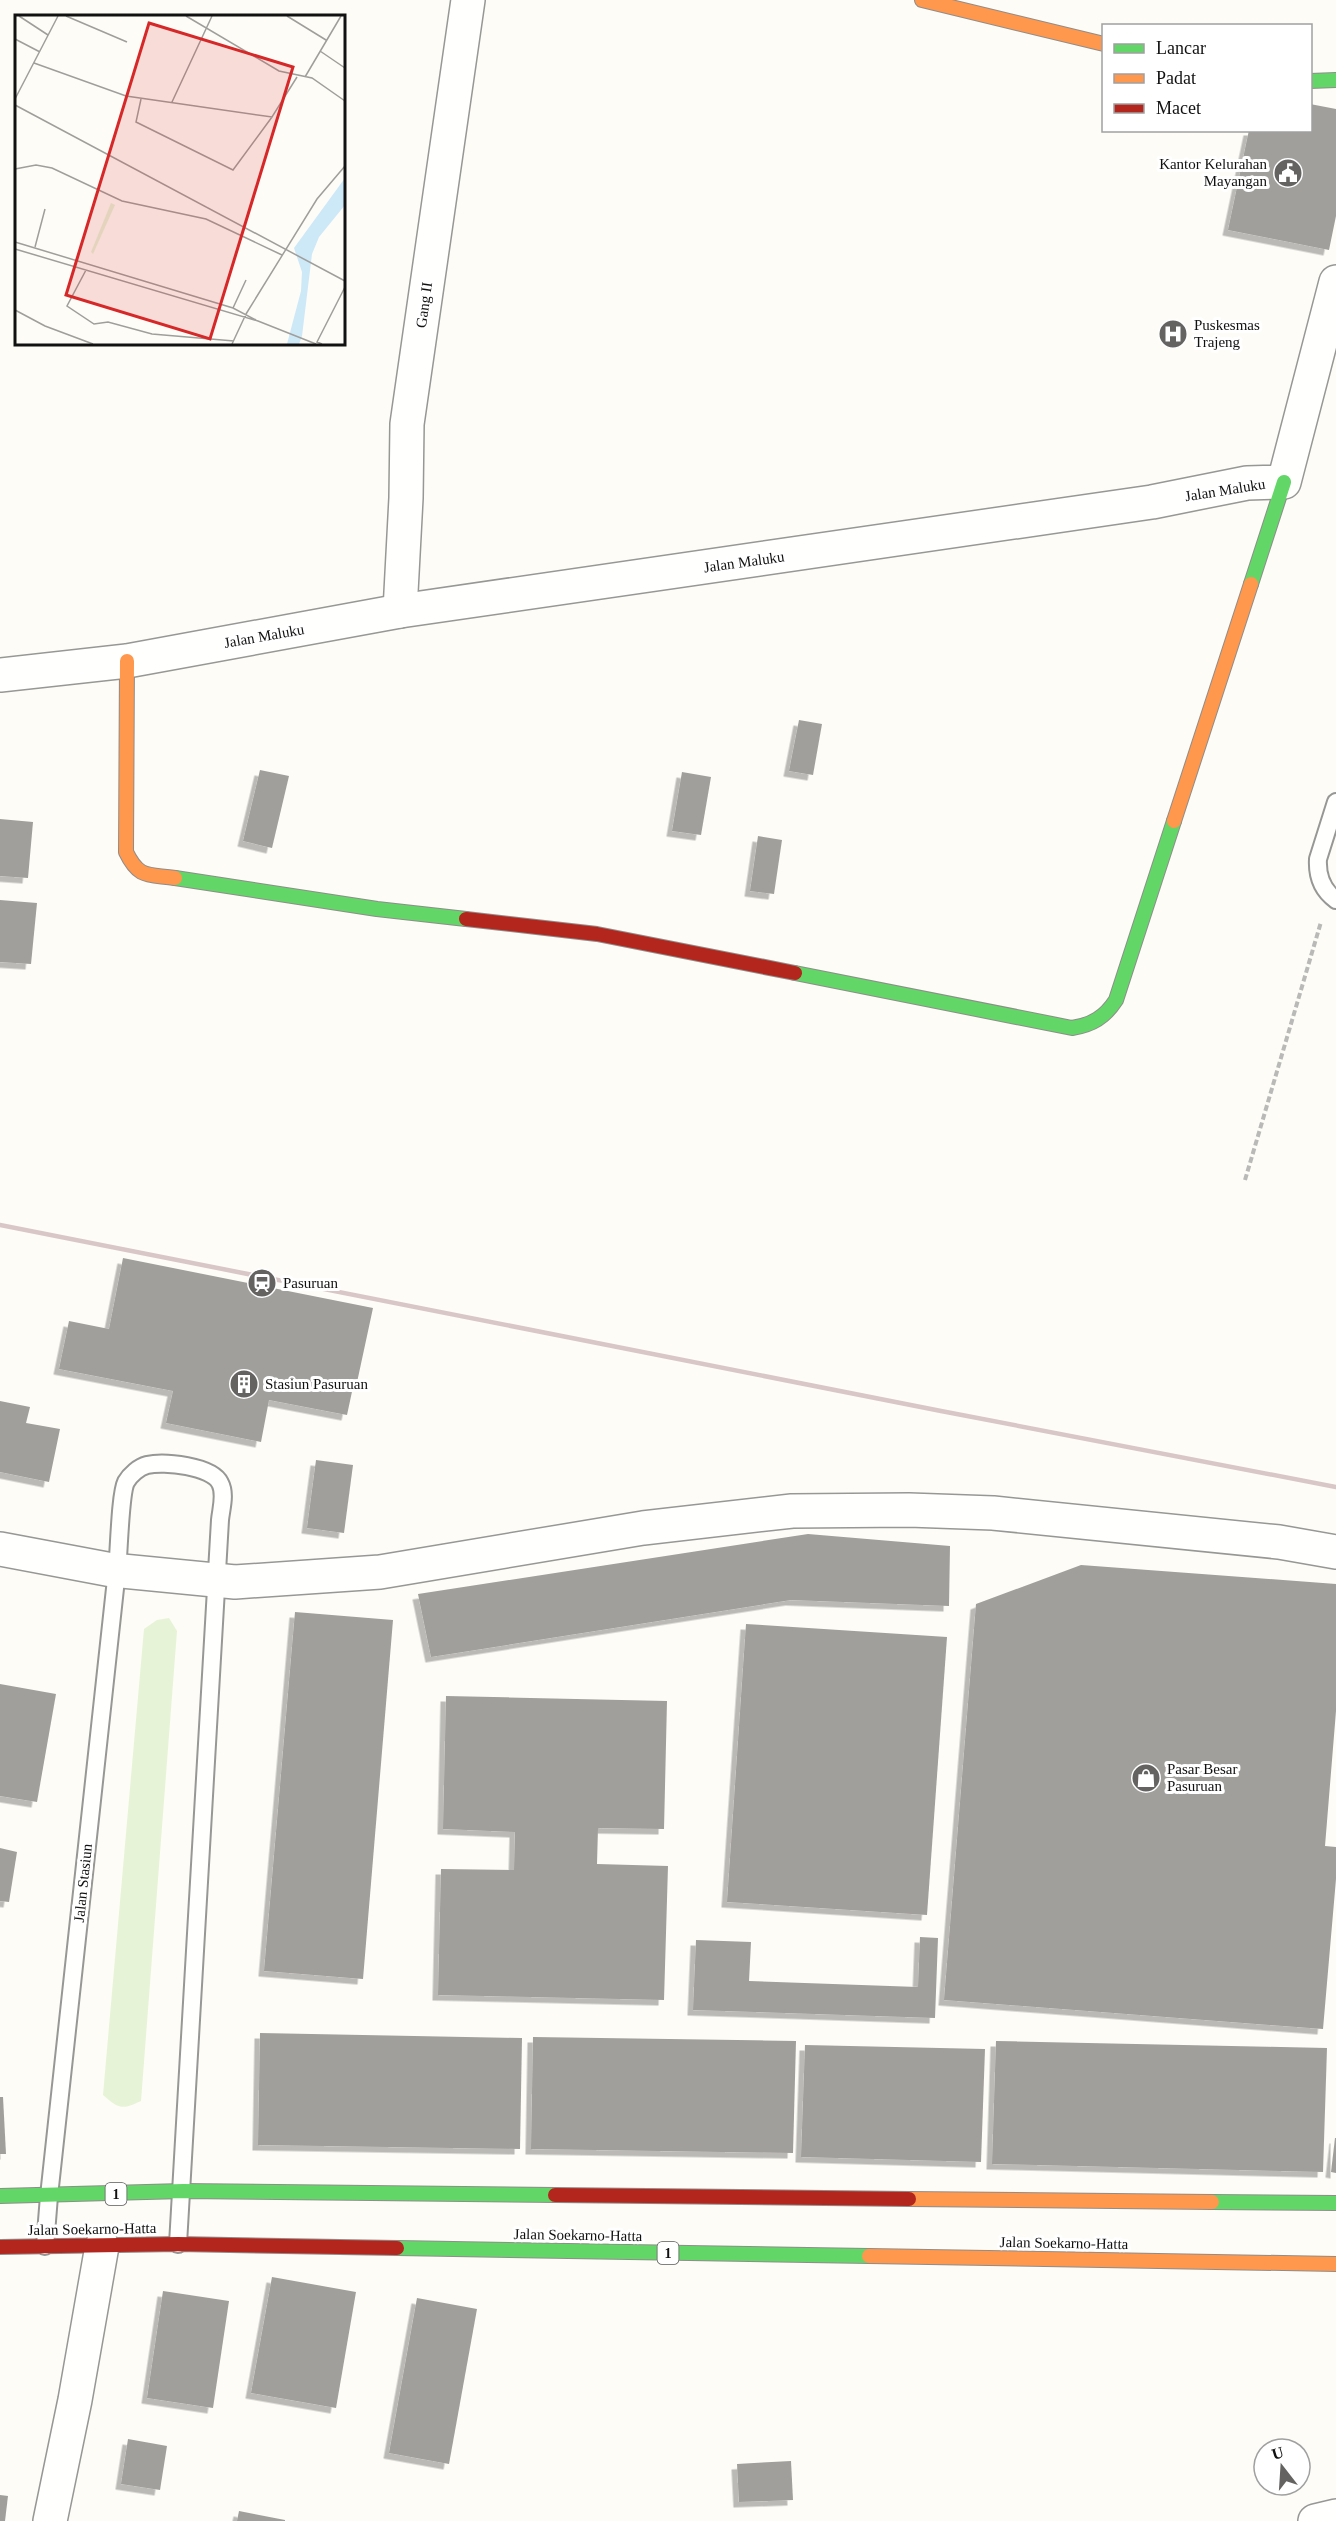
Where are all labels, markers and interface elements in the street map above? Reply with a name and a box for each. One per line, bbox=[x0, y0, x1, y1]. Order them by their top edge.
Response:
inset map bbox=[15, 15, 345, 345]
legend bbox=[1102, 24, 1312, 132]
text: Lancar bbox=[1156, 38, 1206, 58]
text: Padat bbox=[1156, 68, 1196, 88]
text: Macet bbox=[1156, 98, 1201, 118]
place label: Kantor Kelurahan Mayangan bbox=[1159, 156, 1267, 189]
public building icon: Kantor Kelurahan Mayangan bbox=[1272, 157, 1304, 189]
street label: Gang II bbox=[413, 281, 435, 329]
place label: Puskesmas Trajeng bbox=[1194, 317, 1260, 350]
hospital icon: Puskesmas Trajeng bbox=[1157, 318, 1189, 350]
street label: Jalan Maluku bbox=[1184, 476, 1267, 504]
street label: Jalan Maluku bbox=[703, 548, 786, 576]
street label: Jalan Maluku bbox=[223, 621, 306, 651]
station icon: Pasuruan bbox=[246, 1267, 278, 1299]
place label: Pasuruan bbox=[283, 1275, 338, 1291]
building icon: Stasiun Pasuruan bbox=[228, 1368, 260, 1400]
place label: Stasiun Pasuruan bbox=[265, 1376, 368, 1392]
place label: Pasar Besar Pasuruan bbox=[1167, 1761, 1237, 1794]
shop icon: Pasar Besar Pasuruan bbox=[1130, 1762, 1162, 1794]
street label: Jalan Stasiun bbox=[71, 1843, 95, 1923]
road number: 1 bbox=[106, 2183, 126, 2205]
street label: Jalan Soekarno-Hatta bbox=[28, 2220, 157, 2238]
street label: Jalan Soekarno-Hatta bbox=[514, 2226, 643, 2244]
street label: Jalan Soekarno-Hatta bbox=[1000, 2234, 1129, 2252]
road number: 1 bbox=[658, 2242, 678, 2264]
north arrow bbox=[1252, 2437, 1312, 2497]
text: U bbox=[1270, 2443, 1286, 2463]

